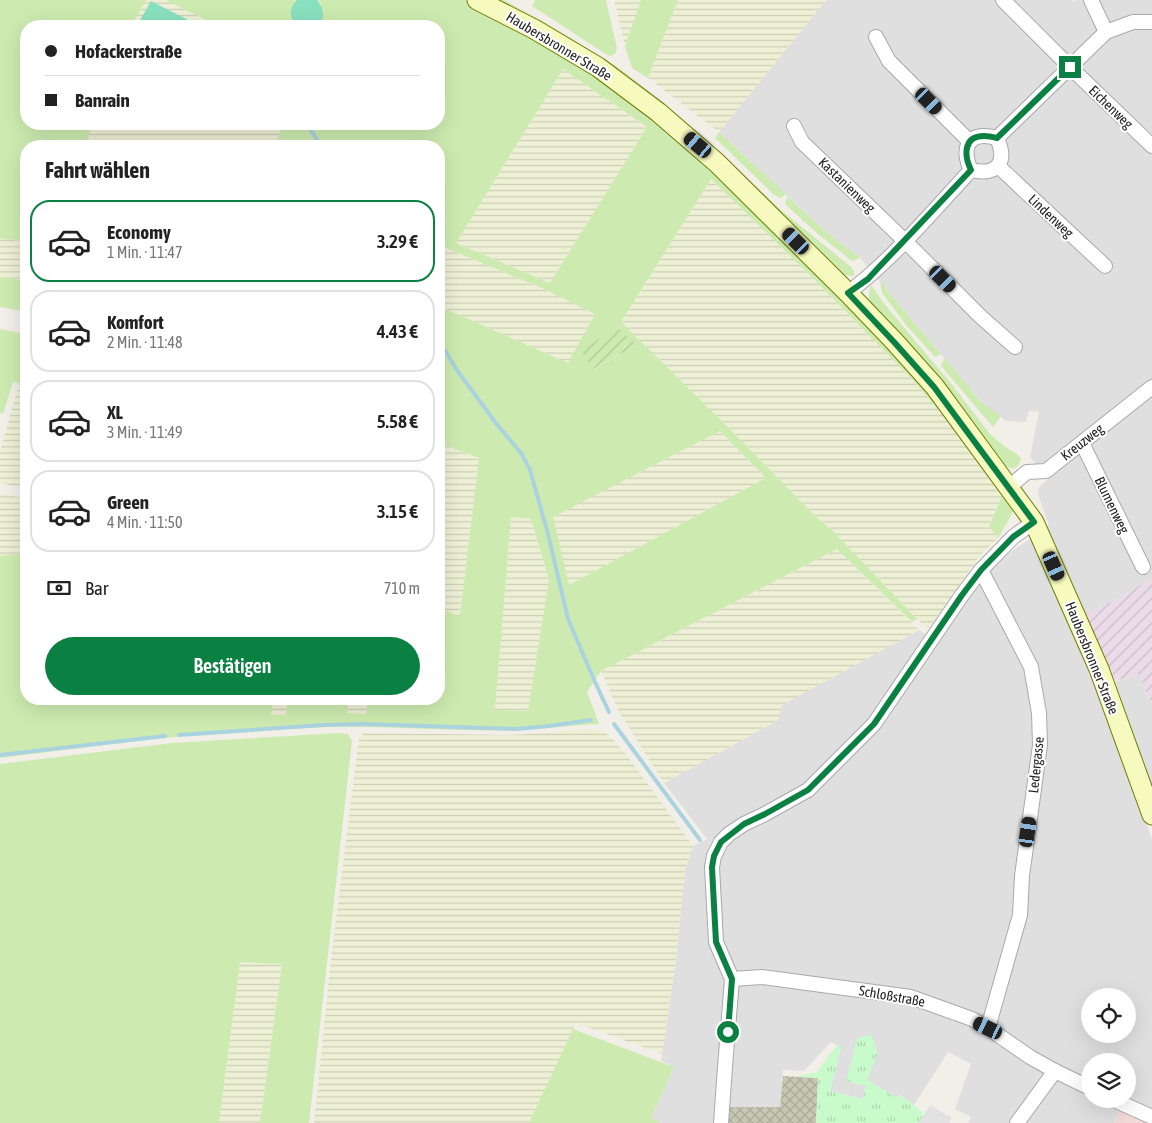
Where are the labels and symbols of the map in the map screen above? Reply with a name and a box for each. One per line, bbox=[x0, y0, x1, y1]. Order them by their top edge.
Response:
street label: Haubersbronner Straße bbox=[503, 8, 615, 84]
route end bbox=[1059, 56, 1081, 78]
street label: Eichenweg bbox=[1086, 82, 1136, 132]
car bbox=[913, 85, 944, 117]
car bbox=[681, 130, 714, 160]
street label: Kastanienweg bbox=[815, 154, 879, 216]
street label: Lindenweg bbox=[1025, 191, 1077, 241]
car bbox=[780, 225, 811, 257]
car bbox=[927, 263, 958, 295]
street label: Kreuzweg bbox=[1057, 420, 1107, 464]
street label: Blumenweg bbox=[1091, 474, 1133, 536]
car bbox=[1041, 549, 1066, 583]
street label: Haubersbronner Straße bbox=[1062, 599, 1122, 717]
street label: Ledergasse bbox=[1025, 736, 1047, 794]
car bbox=[1018, 816, 1037, 848]
street label: Schloßstraße bbox=[858, 982, 926, 1010]
car bbox=[971, 1015, 1004, 1041]
route start bbox=[717, 1021, 739, 1043]

